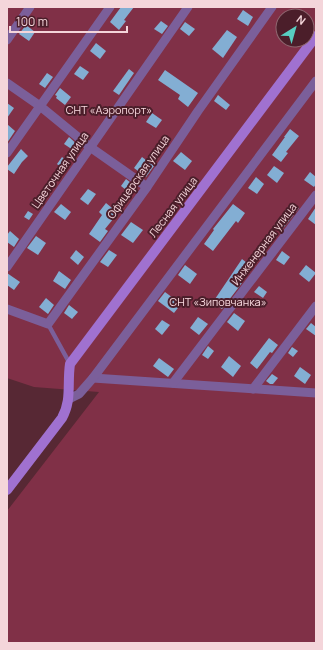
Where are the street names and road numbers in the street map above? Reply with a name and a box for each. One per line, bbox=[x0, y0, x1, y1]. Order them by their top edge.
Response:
street label: Цветочная улица bbox=[28, 129, 92, 211]
street label: Офицерская улица bbox=[103, 132, 172, 222]
street label: Лесная улица bbox=[145, 173, 200, 240]
street label: Инженерная улица bbox=[228, 200, 299, 288]

